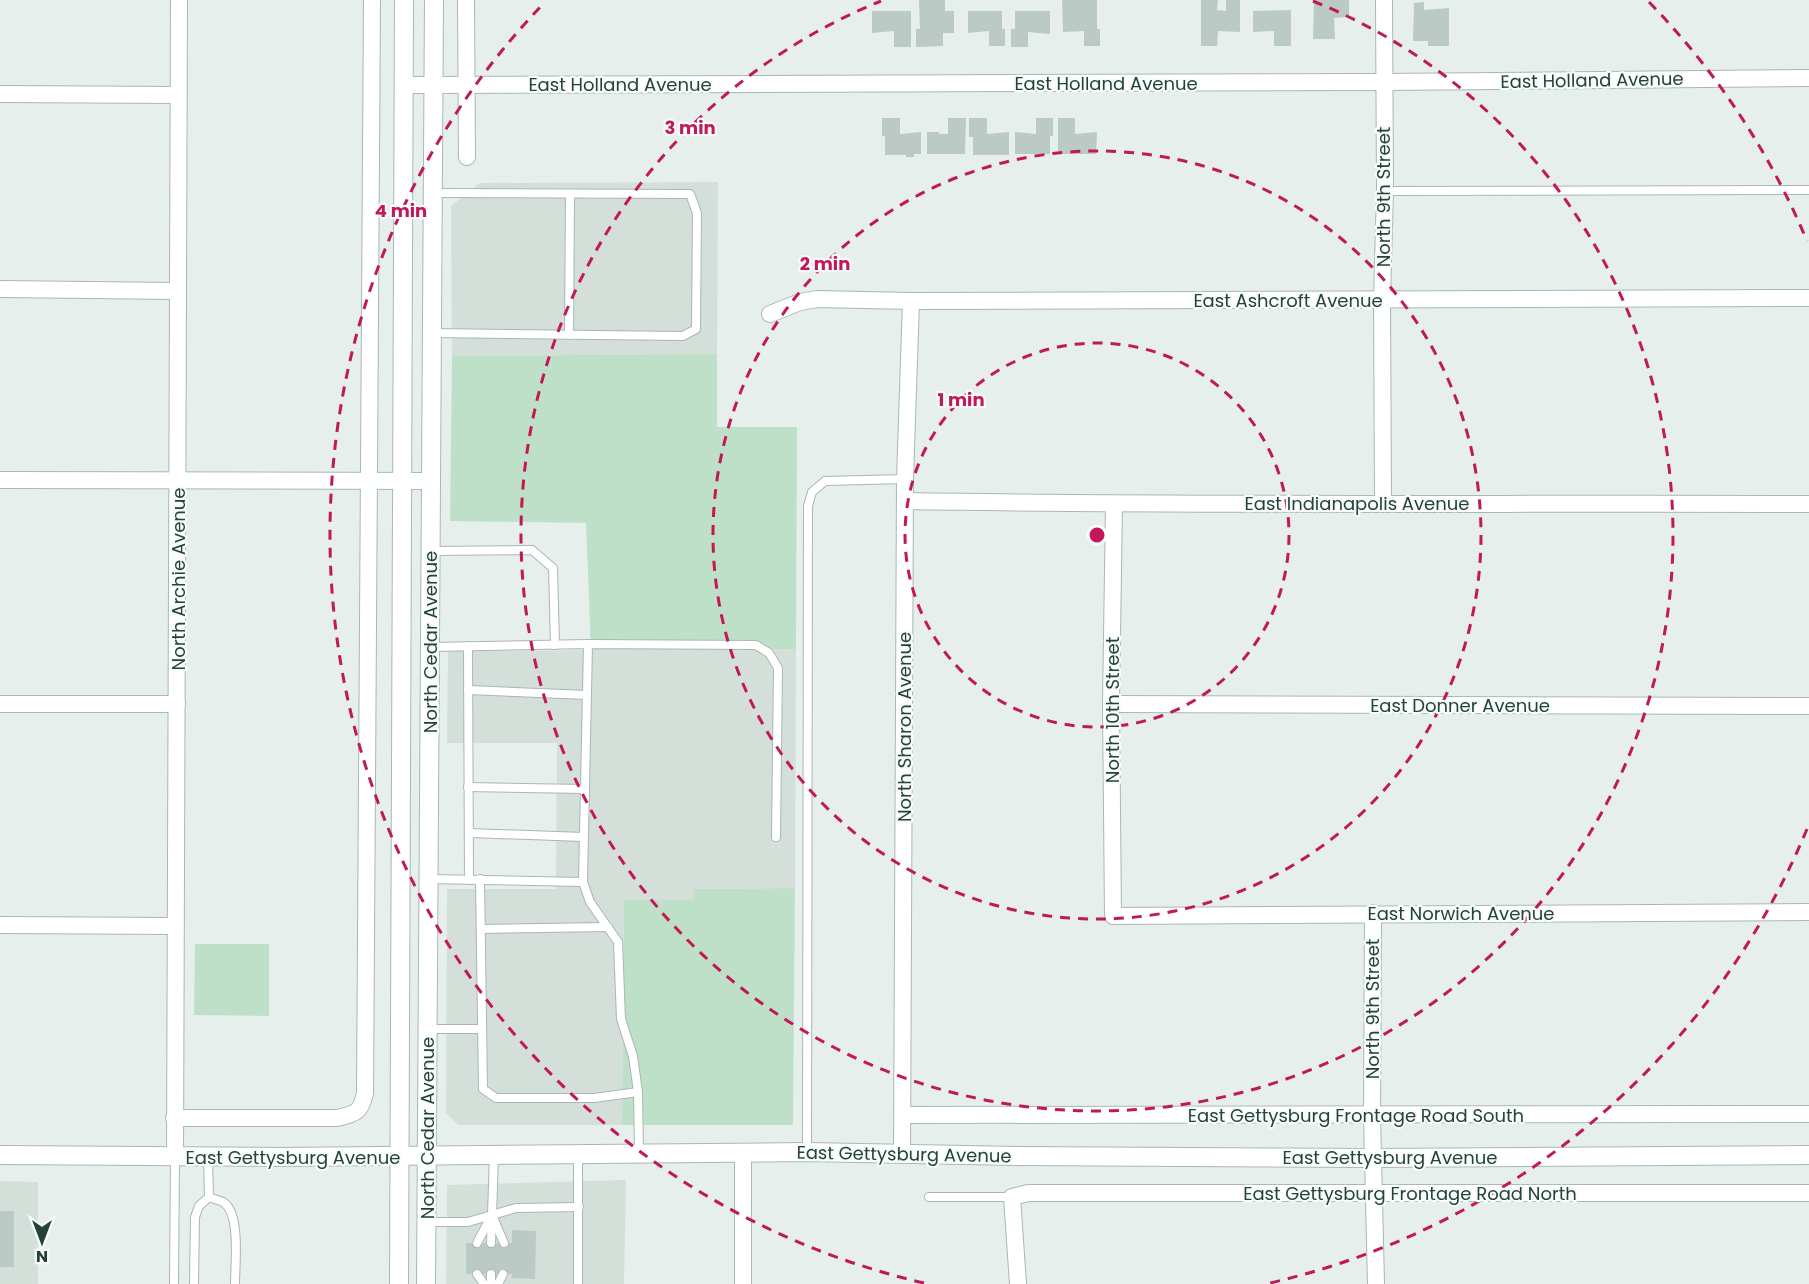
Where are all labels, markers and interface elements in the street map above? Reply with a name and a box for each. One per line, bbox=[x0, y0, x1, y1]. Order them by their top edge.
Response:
street label: East Holland Avenue bbox=[1500, 66, 1684, 94]
street label: East Holland Avenue bbox=[1014, 71, 1198, 96]
street label: East Holland Avenue bbox=[528, 72, 712, 97]
text: 3 min bbox=[664, 115, 716, 140]
street label: North 9th Street bbox=[1371, 127, 1396, 267]
text: 4 min bbox=[375, 198, 427, 223]
text: 2 min bbox=[800, 251, 850, 276]
street label: East Ashcroft Avenue bbox=[1193, 288, 1383, 313]
text: 1 min bbox=[937, 387, 985, 412]
street label: North Archie Avenue bbox=[166, 487, 191, 671]
street label: East Indianapolis Avenue bbox=[1245, 491, 1469, 516]
centre of rings bbox=[1087, 525, 1107, 545]
street label: North Cedar Avenue bbox=[418, 551, 443, 733]
street label: North Sharon Avenue bbox=[892, 632, 917, 822]
street label: North 10th Street bbox=[1100, 637, 1125, 783]
street label: East Donner Avenue bbox=[1370, 693, 1550, 718]
street label: East Norwich Avenue bbox=[1367, 901, 1555, 926]
street label: North 9th Street bbox=[1360, 939, 1385, 1079]
street label: North Cedar Avenue bbox=[415, 1037, 440, 1219]
street label: East Gettysburg Frontage Road South bbox=[1188, 1103, 1524, 1128]
street label: East Gettysburg Avenue bbox=[796, 1140, 1012, 1168]
street label: East Gettysburg Avenue bbox=[186, 1145, 400, 1170]
street label: East Gettysburg Avenue bbox=[1283, 1145, 1497, 1170]
street label: East Gettysburg Frontage Road North bbox=[1243, 1181, 1577, 1206]
north arrow bbox=[12, 1212, 72, 1272]
text: N bbox=[36, 1245, 48, 1268]

